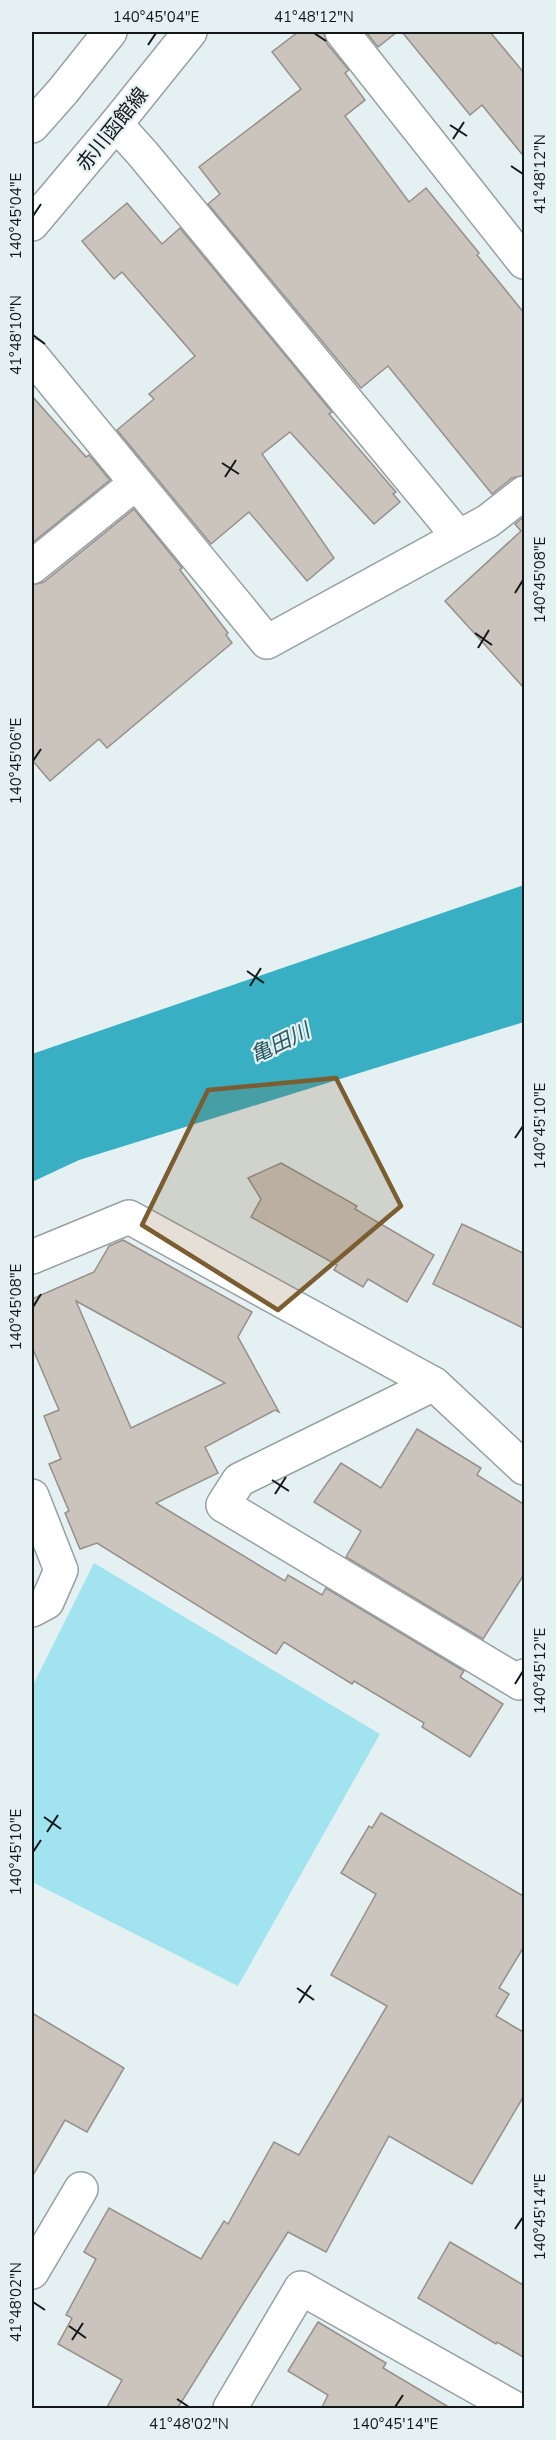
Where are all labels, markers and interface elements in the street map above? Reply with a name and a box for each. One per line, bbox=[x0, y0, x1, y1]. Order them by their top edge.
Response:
text: 140°45'04"E bbox=[113, 7, 199, 27]
text: 41°48'12"N bbox=[274, 7, 354, 27]
street label: 赤川函館線 bbox=[70, 82, 154, 177]
text: 41°48'12"N bbox=[530, 134, 550, 214]
text: 140°45'04"E bbox=[6, 173, 26, 259]
text: 41°48'10"N bbox=[6, 295, 26, 375]
text: 140°45'08"E bbox=[530, 537, 550, 623]
text: 140°45'06"E bbox=[6, 718, 26, 804]
water label: 亀田川 bbox=[246, 1016, 316, 1069]
text: 140°45'10"E bbox=[530, 1083, 550, 1169]
text: 140°45'08"E bbox=[6, 1264, 26, 1350]
text: 140°45'12"E bbox=[530, 1628, 550, 1714]
text: 140°45'10"E bbox=[6, 1809, 26, 1895]
text: 140°45'14"E bbox=[530, 2174, 550, 2260]
text: 41°48'02"N bbox=[6, 2262, 26, 2342]
text: 41°48'02"N bbox=[149, 2414, 229, 2434]
text: 140°45'14"E bbox=[352, 2414, 438, 2434]

